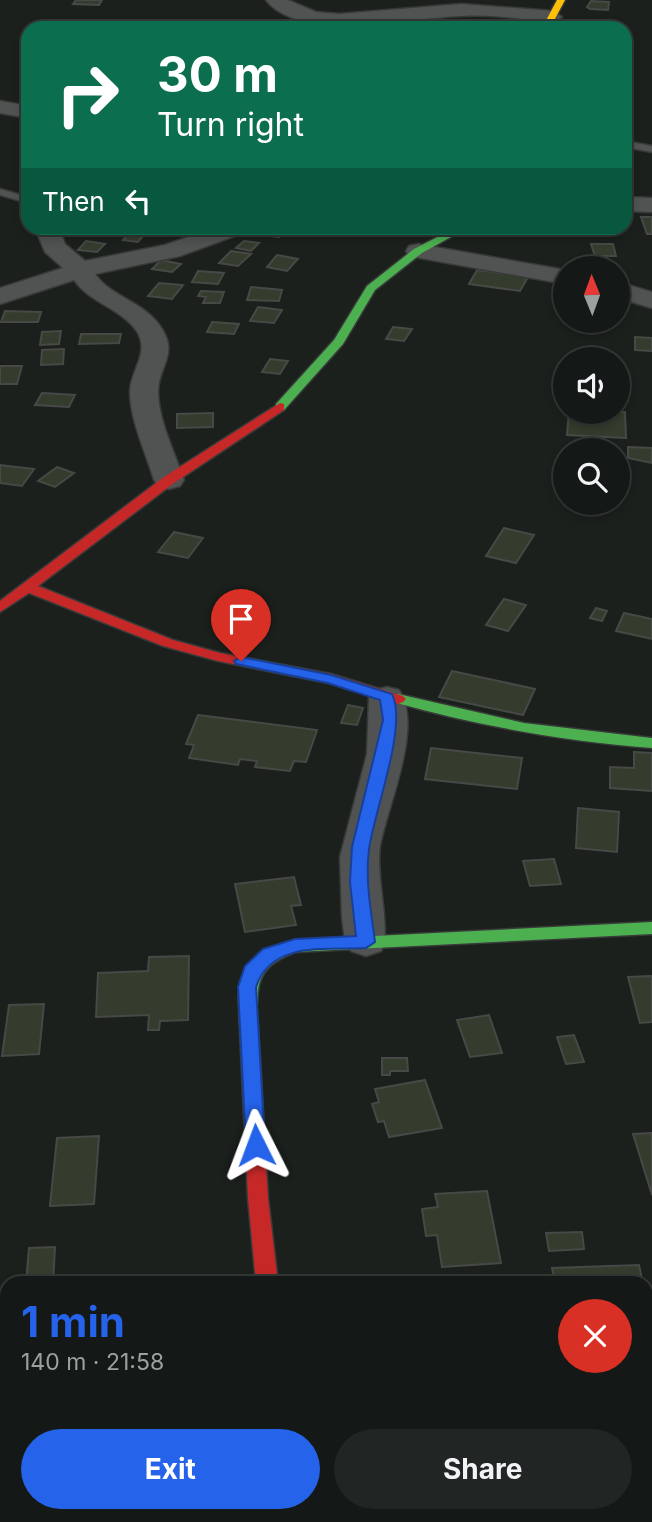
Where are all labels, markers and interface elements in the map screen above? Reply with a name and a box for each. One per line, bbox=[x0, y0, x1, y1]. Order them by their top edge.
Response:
text: 30 m bbox=[157, 45, 278, 104]
icon: right bbox=[42, 49, 133, 140]
text: Turn right bbox=[157, 105, 304, 144]
icon: left bbox=[119, 182, 157, 220]
text: Then bbox=[42, 186, 105, 217]
north arrow bbox=[553, 256, 630, 332]
map controls bbox=[553, 256, 630, 515]
button: sound bbox=[553, 347, 630, 424]
button: search bbox=[553, 438, 630, 515]
pin bbox=[211, 589, 271, 661]
icon: arrive bbox=[222, 600, 260, 638]
position arrow bbox=[219, 1108, 293, 1182]
text: 1 min bbox=[21, 1296, 125, 1347]
button: close bbox=[558, 1299, 632, 1373]
text: 140 m · 21:58 bbox=[21, 1348, 164, 1376]
button: Exit bbox=[21, 1429, 320, 1509]
button: Share bbox=[334, 1429, 632, 1509]

